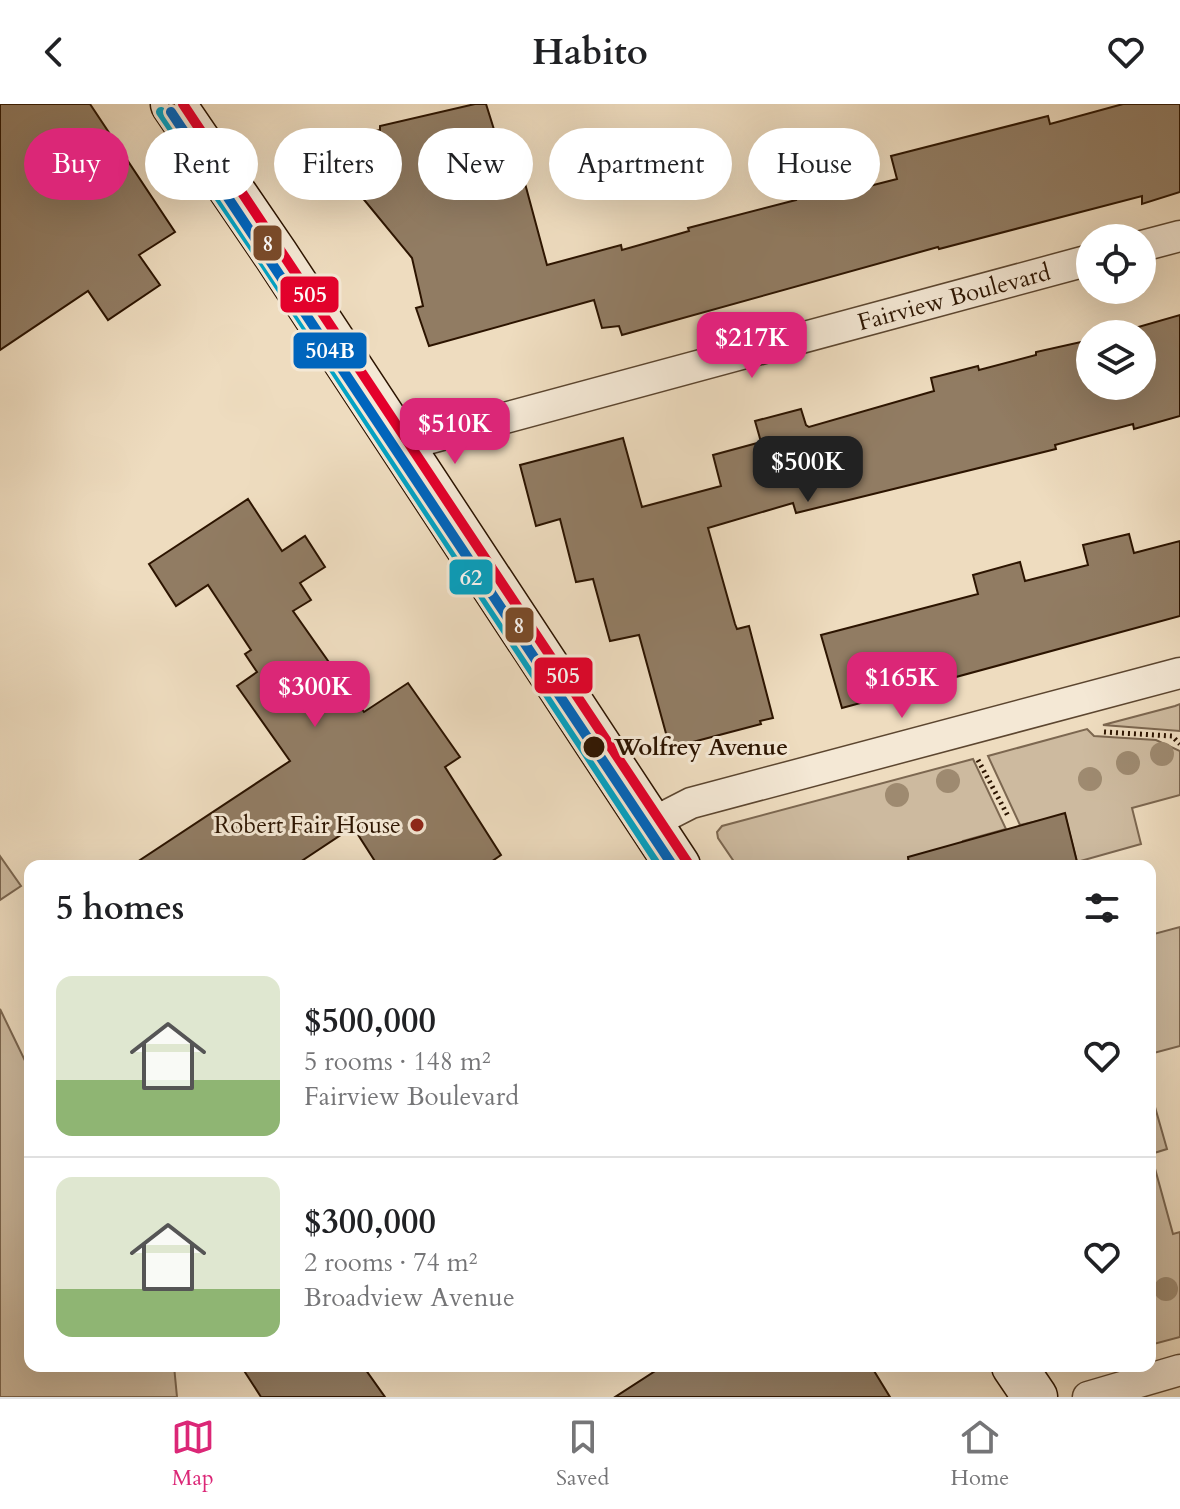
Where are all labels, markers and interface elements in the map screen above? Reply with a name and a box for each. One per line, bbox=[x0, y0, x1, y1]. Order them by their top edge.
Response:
text: Habito bbox=[532, 28, 648, 77]
icon: back bbox=[32, 30, 76, 74]
icon: heart bbox=[1104, 30, 1148, 74]
chip: Buy bbox=[24, 128, 129, 200]
chip: Rent bbox=[145, 128, 258, 200]
chip: Filters bbox=[274, 128, 402, 200]
chip: New bbox=[418, 128, 533, 200]
chip: Apartment bbox=[549, 128, 732, 200]
chip: House bbox=[748, 128, 880, 200]
line badge: 8 bbox=[252, 224, 283, 262]
map controls bbox=[1076, 224, 1156, 400]
button: locate bbox=[1076, 224, 1156, 304]
text: 8 bbox=[262, 229, 274, 259]
street label: Fairview Boulevard bbox=[854, 256, 1054, 339]
line badge: 505 bbox=[279, 275, 340, 314]
text: 505 bbox=[293, 280, 327, 310]
pin: $217K bbox=[696, 312, 808, 380]
text: $217K bbox=[715, 320, 789, 355]
button: layers bbox=[1076, 320, 1156, 400]
line badge: 504B bbox=[292, 331, 368, 370]
text: 504B bbox=[305, 336, 355, 366]
pin: $510K bbox=[399, 398, 511, 466]
text: $510K bbox=[418, 406, 492, 441]
pin: $500K bbox=[752, 436, 864, 504]
text: $500K bbox=[771, 444, 845, 479]
line badge: 62 bbox=[448, 558, 494, 596]
text: 62 bbox=[460, 563, 482, 593]
line badge: 8 bbox=[504, 606, 535, 644]
text: 8 bbox=[513, 611, 525, 641]
pin: $165K bbox=[846, 652, 958, 720]
line badge: 505 bbox=[533, 656, 594, 695]
text: $165K bbox=[865, 660, 939, 695]
pin: $300K bbox=[259, 661, 371, 729]
text: 505 bbox=[546, 661, 580, 691]
text: $300K bbox=[278, 669, 352, 704]
place label: Wolfrey Avenue bbox=[613, 731, 788, 764]
marker: Wolfrey Avenue bbox=[581, 734, 607, 760]
place label: Robert Fair House bbox=[214, 809, 401, 842]
marker: Robert Fair House bbox=[408, 816, 426, 834]
text: 5 homes bbox=[56, 885, 184, 931]
icon: filters bbox=[1080, 886, 1124, 930]
text: $500,000 bbox=[304, 998, 436, 1044]
icon: home bbox=[120, 1008, 216, 1104]
icon: heart bbox=[1080, 1034, 1124, 1078]
text: 5 rooms · 148 m² bbox=[304, 1044, 491, 1079]
text: Fairview Boulevard bbox=[304, 1079, 519, 1114]
text: $300,000 bbox=[304, 1199, 436, 1245]
icon: home bbox=[120, 1209, 216, 1305]
icon: heart bbox=[1080, 1235, 1124, 1279]
text: 2 rooms · 74 m² bbox=[304, 1245, 477, 1280]
text: Broadview Avenue bbox=[304, 1280, 515, 1315]
tab: Map bbox=[171, 1415, 215, 1493]
tab: Saved bbox=[556, 1415, 609, 1493]
tab: Home bbox=[950, 1415, 1009, 1493]

